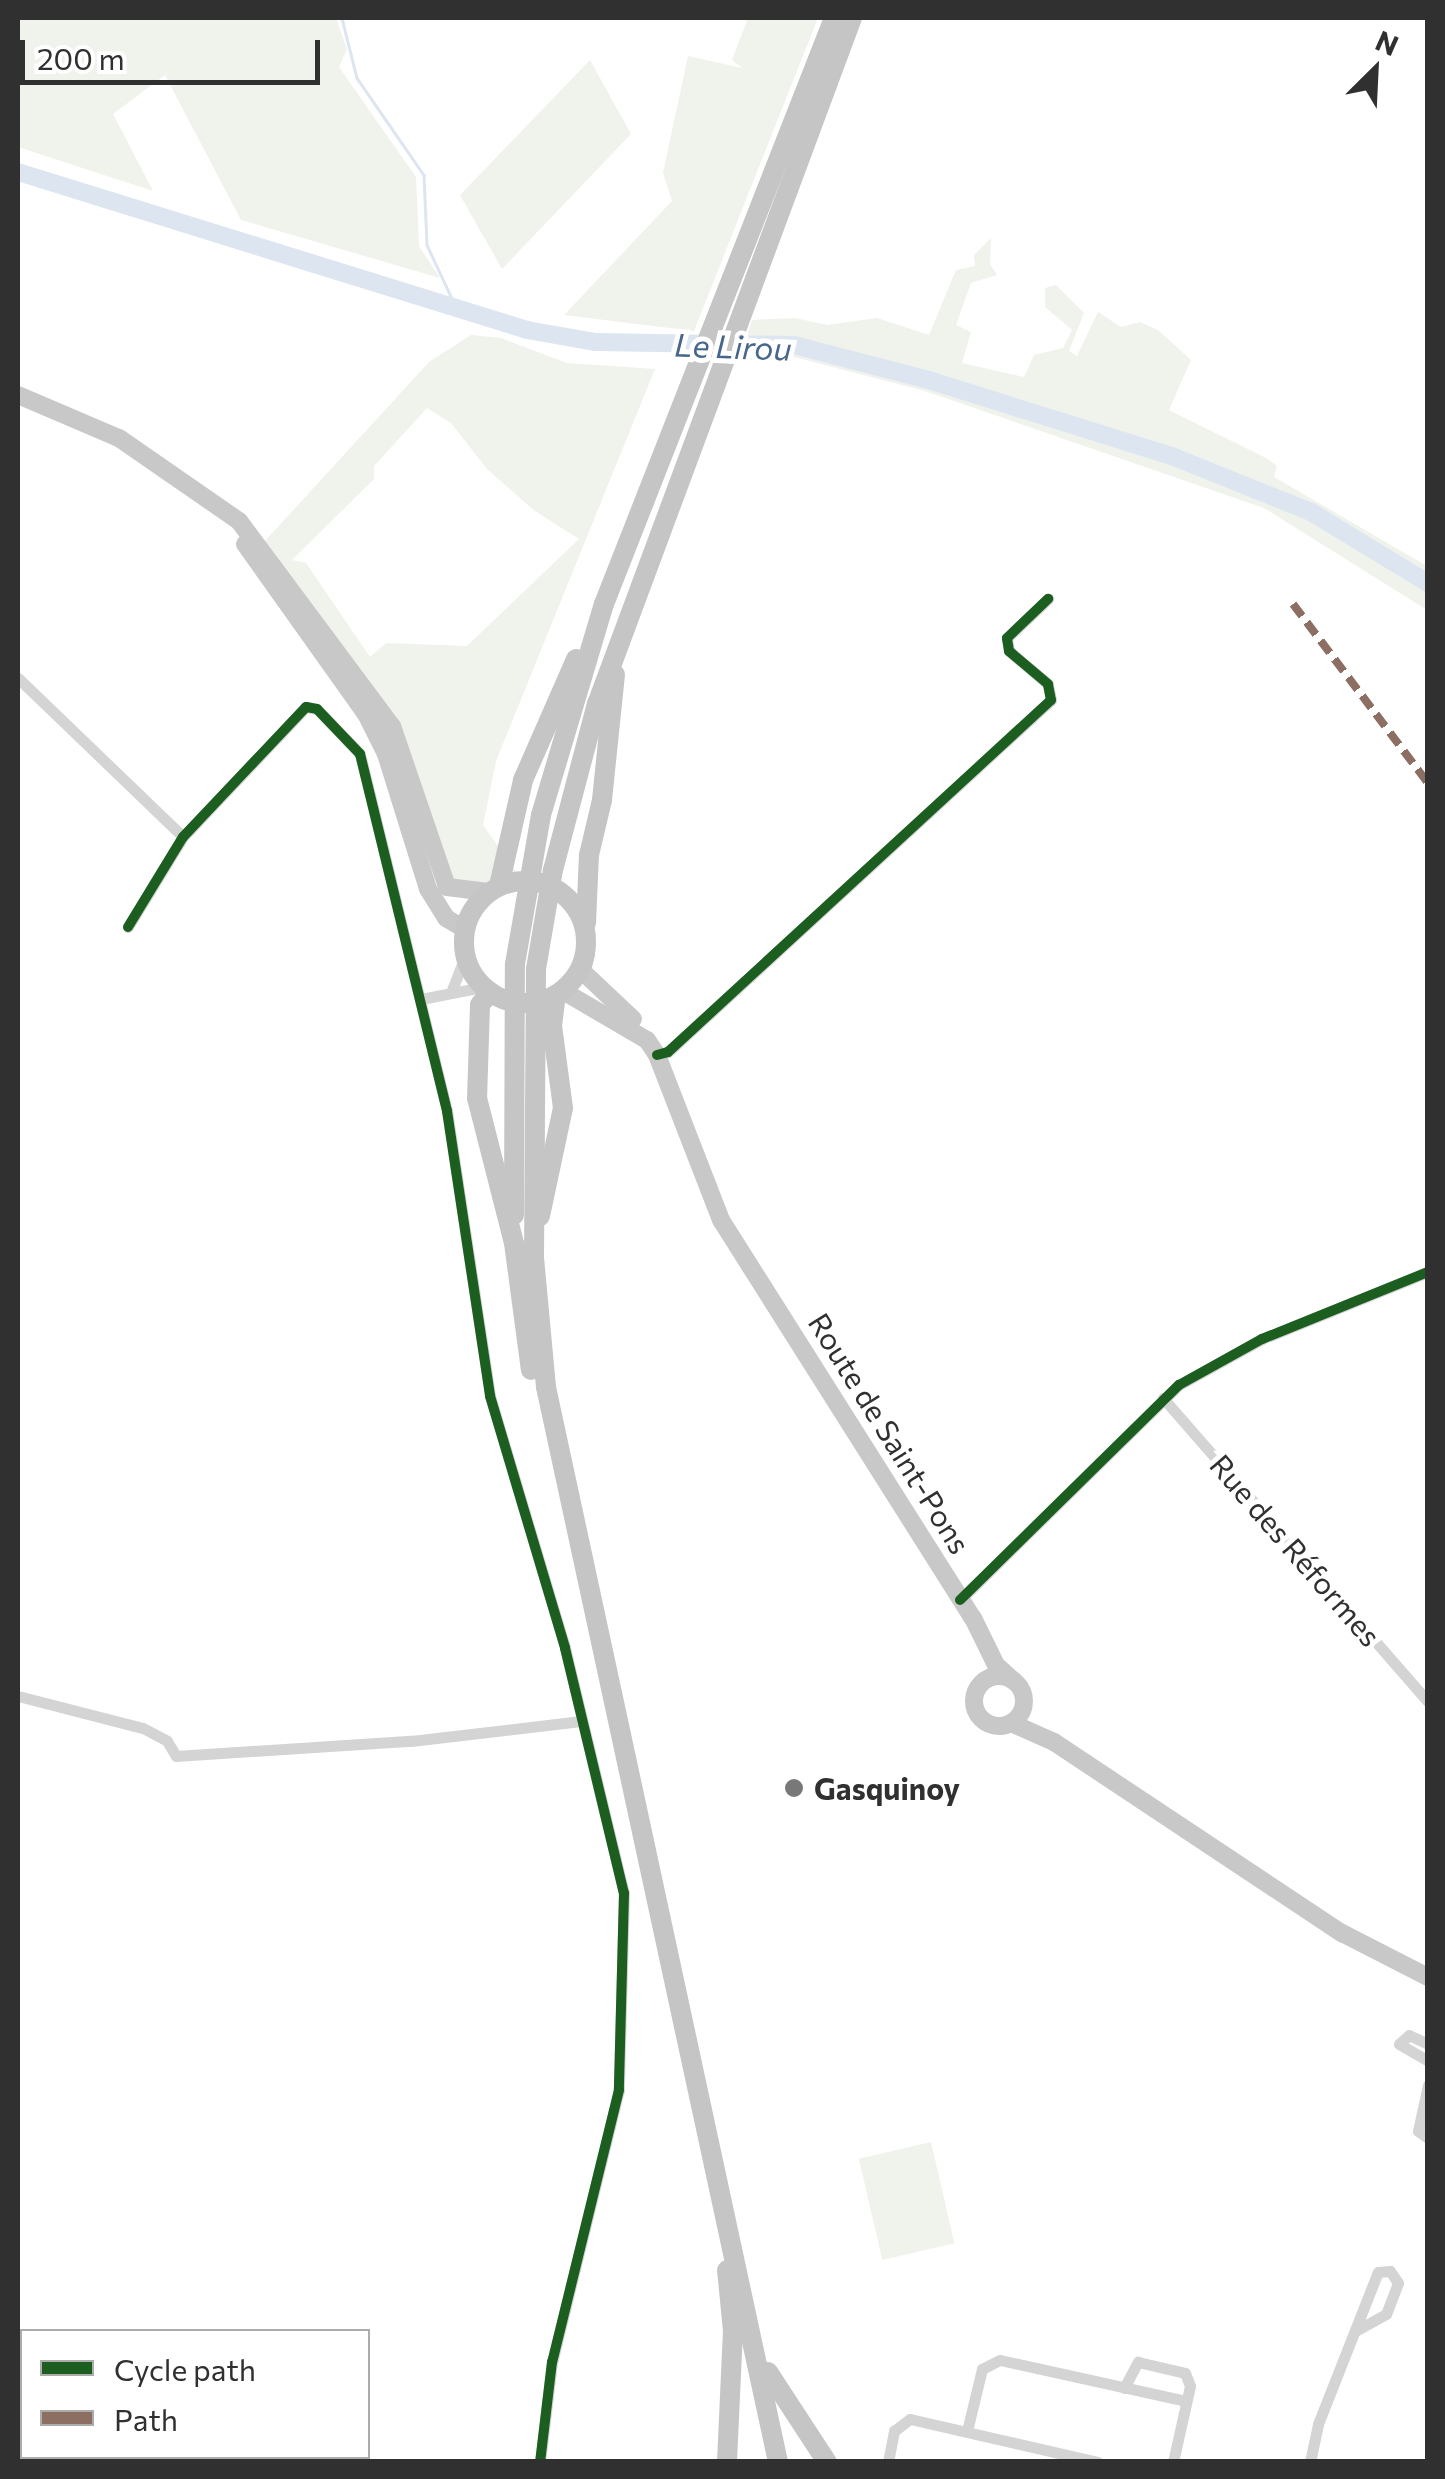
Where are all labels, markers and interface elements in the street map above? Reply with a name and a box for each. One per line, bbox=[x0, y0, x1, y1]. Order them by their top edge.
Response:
scale bar bbox=[25, 20, 325, 82]
north arrow bbox=[1325, 20, 1425, 120]
text: N bbox=[1371, 23, 1404, 62]
text: 200 m bbox=[37, 39, 125, 76]
water label: Le Lirou bbox=[674, 325, 792, 367]
street label: Route de Saint-Pons bbox=[801, 1306, 979, 1560]
street label: Rue des Réformes bbox=[1203, 1447, 1389, 1653]
place label: Gasquinoy bbox=[814, 1770, 960, 1806]
marker: Gasquinoy bbox=[783, 1777, 805, 1799]
legend bbox=[20, 2329, 370, 2459]
text: Cycle path bbox=[114, 2350, 256, 2387]
text: Path bbox=[114, 2400, 178, 2437]

